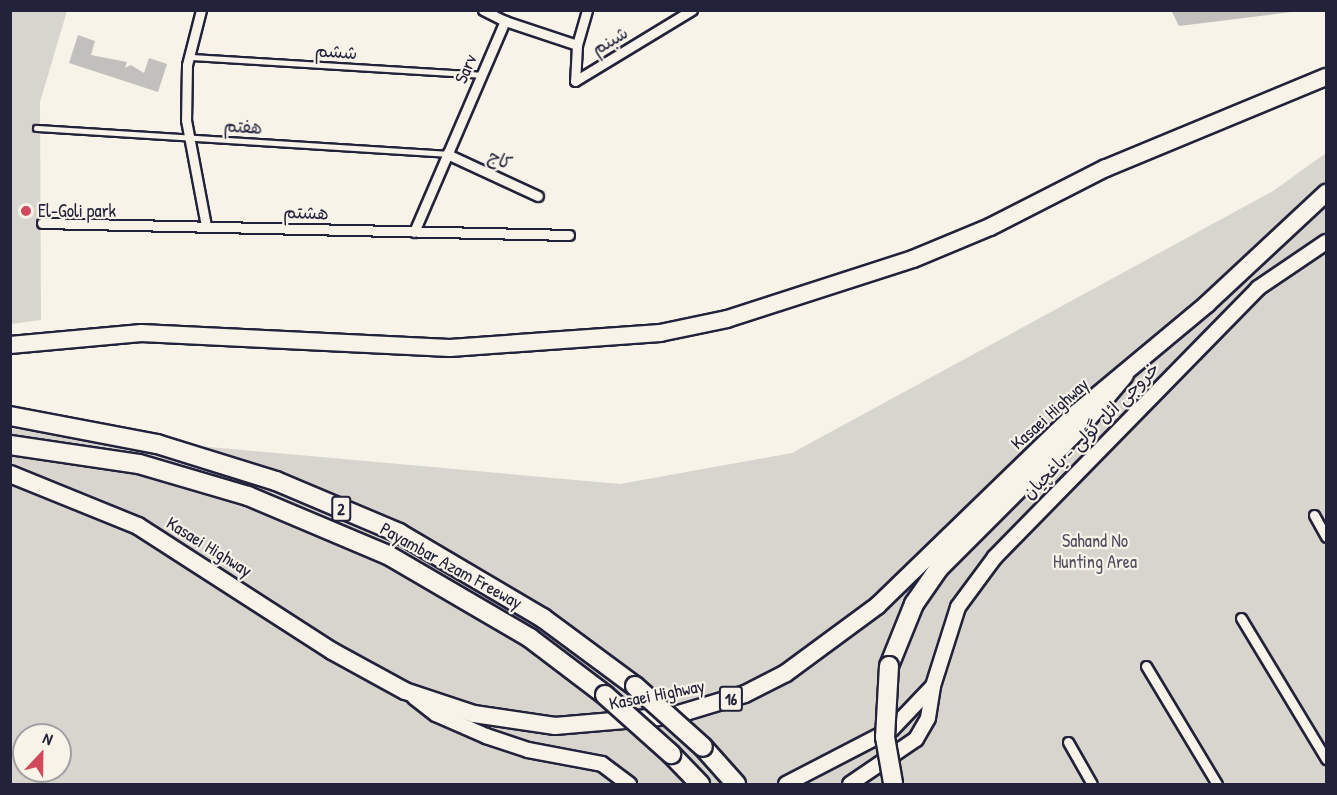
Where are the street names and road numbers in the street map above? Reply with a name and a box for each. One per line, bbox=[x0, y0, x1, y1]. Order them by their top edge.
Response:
street label: شبنم bbox=[588, 22, 632, 60]
street label: ششم bbox=[314, 40, 358, 64]
street label: Sarv bbox=[450, 51, 482, 87]
street label: هفتم bbox=[223, 115, 263, 139]
street label: کاج bbox=[485, 145, 515, 175]
street label: هشتم bbox=[283, 201, 329, 225]
street label: خروجی ائل گؤلی - یاغچیان bbox=[1018, 358, 1164, 504]
street label: Kasaei Highway bbox=[1007, 374, 1093, 454]
road number: 2 bbox=[330, 496, 352, 522]
street label: Kasaei Highway bbox=[162, 512, 256, 582]
street label: Payambar Azam Freeway bbox=[376, 518, 526, 614]
street label: Kasaei Highway bbox=[607, 675, 707, 715]
road number: 16 bbox=[718, 686, 744, 712]

